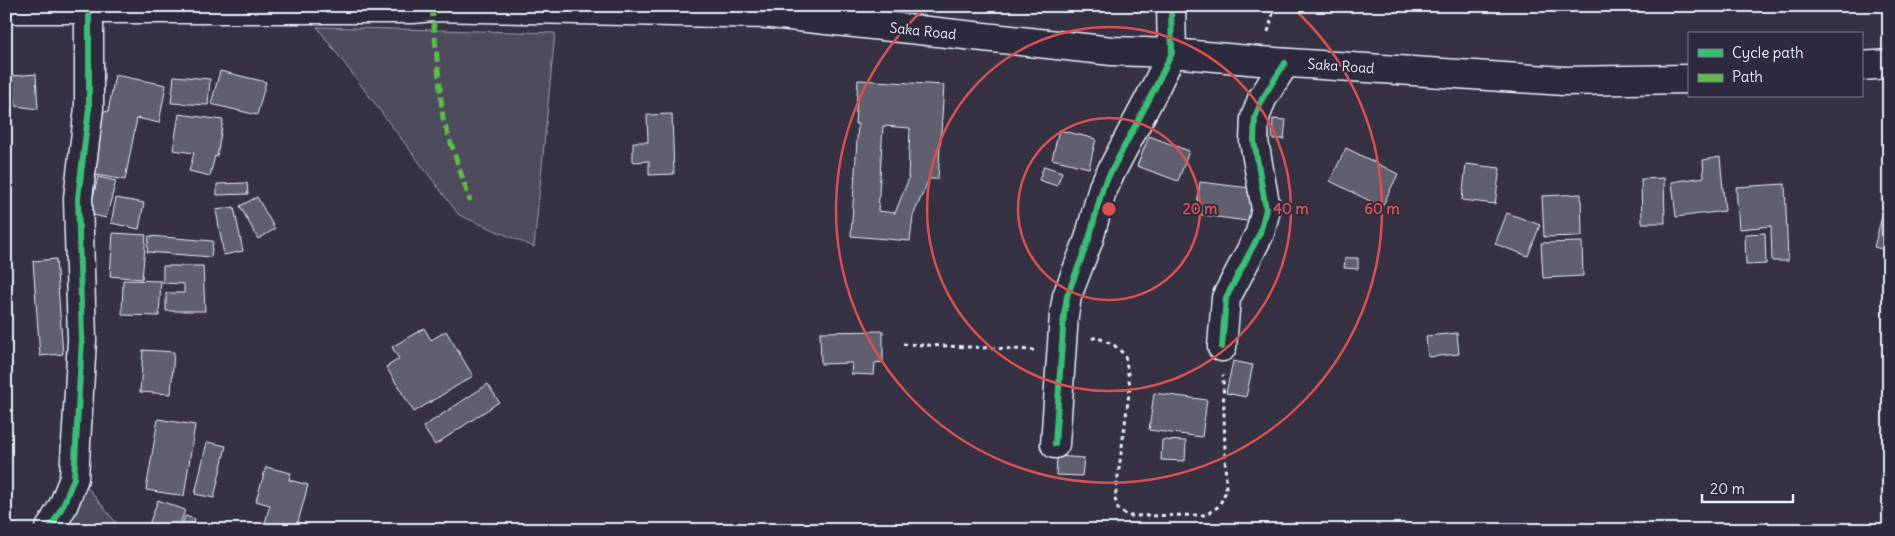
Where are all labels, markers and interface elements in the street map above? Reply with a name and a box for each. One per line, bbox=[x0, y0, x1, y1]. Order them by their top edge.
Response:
street label: Saka Road bbox=[889, 19, 957, 43]
legend bbox=[1688, 32, 1862, 98]
text: Cycle path bbox=[1732, 43, 1804, 62]
street label: Saka Road bbox=[1307, 55, 1375, 77]
text: Path bbox=[1732, 67, 1763, 86]
text: 20 m bbox=[1183, 199, 1217, 218]
text: 40 m bbox=[1273, 199, 1309, 218]
text: 60 m bbox=[1364, 199, 1400, 218]
centre of rings bbox=[1100, 200, 1118, 218]
scale bar bbox=[1702, 471, 1794, 503]
text: 20 m bbox=[1710, 479, 1745, 498]

